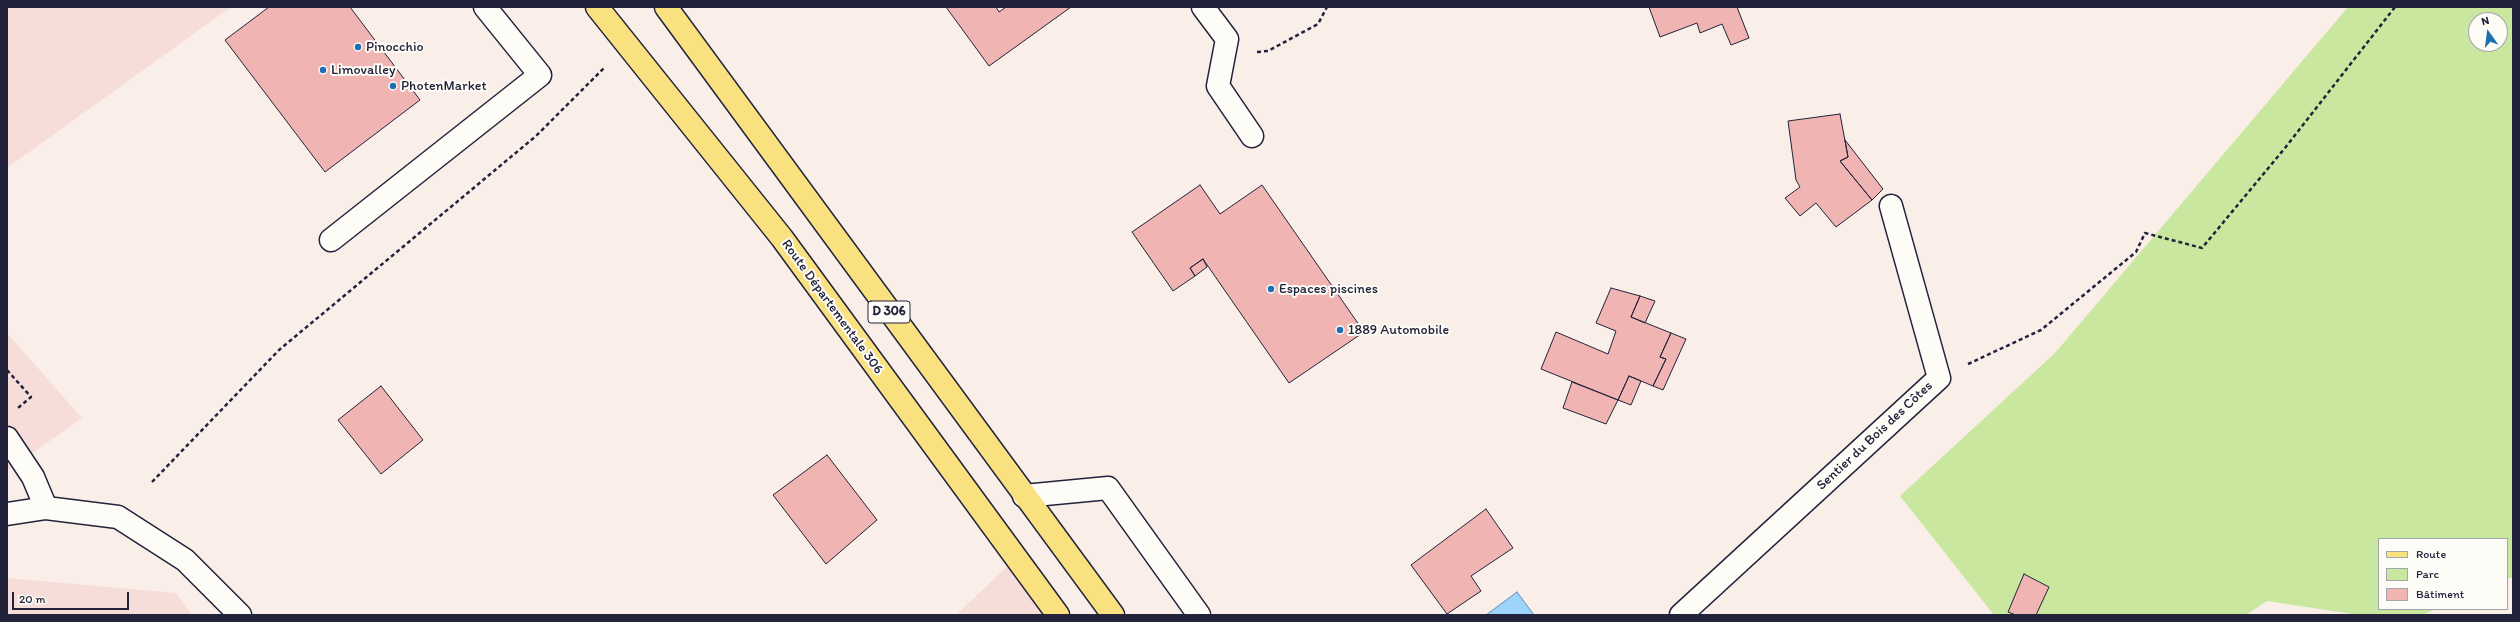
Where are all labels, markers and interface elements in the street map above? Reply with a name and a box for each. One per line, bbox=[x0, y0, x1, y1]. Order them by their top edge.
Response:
north arrow bbox=[2468, 12, 2508, 52]
text: N bbox=[2480, 14, 2490, 28]
place label: Pinocchio bbox=[366, 39, 424, 55]
marker: Pinocchio bbox=[353, 42, 363, 52]
place label: Limovalley bbox=[331, 62, 395, 78]
marker: Limovalley bbox=[318, 65, 328, 75]
place label: PhotenMarket bbox=[401, 78, 487, 94]
marker: PhotenMarket bbox=[388, 81, 398, 91]
street label: Route Départementale 306 bbox=[778, 236, 886, 378]
place label: Espaces piscines bbox=[1279, 281, 1378, 297]
marker: Espaces piscines bbox=[1266, 284, 1276, 294]
road number: D 306 bbox=[868, 301, 910, 323]
place label: 1889 Automobile bbox=[1348, 322, 1449, 338]
marker: 1889 Automobile bbox=[1335, 325, 1345, 335]
street label: Sentier du Bois des Côtes bbox=[1813, 378, 1937, 494]
legend bbox=[2378, 538, 2508, 610]
text: Route bbox=[2416, 547, 2446, 561]
text: Parc bbox=[2416, 567, 2439, 581]
scale bar bbox=[14, 584, 131, 610]
text: Bâtiment bbox=[2416, 587, 2464, 601]
text: 20 m bbox=[19, 592, 46, 606]

